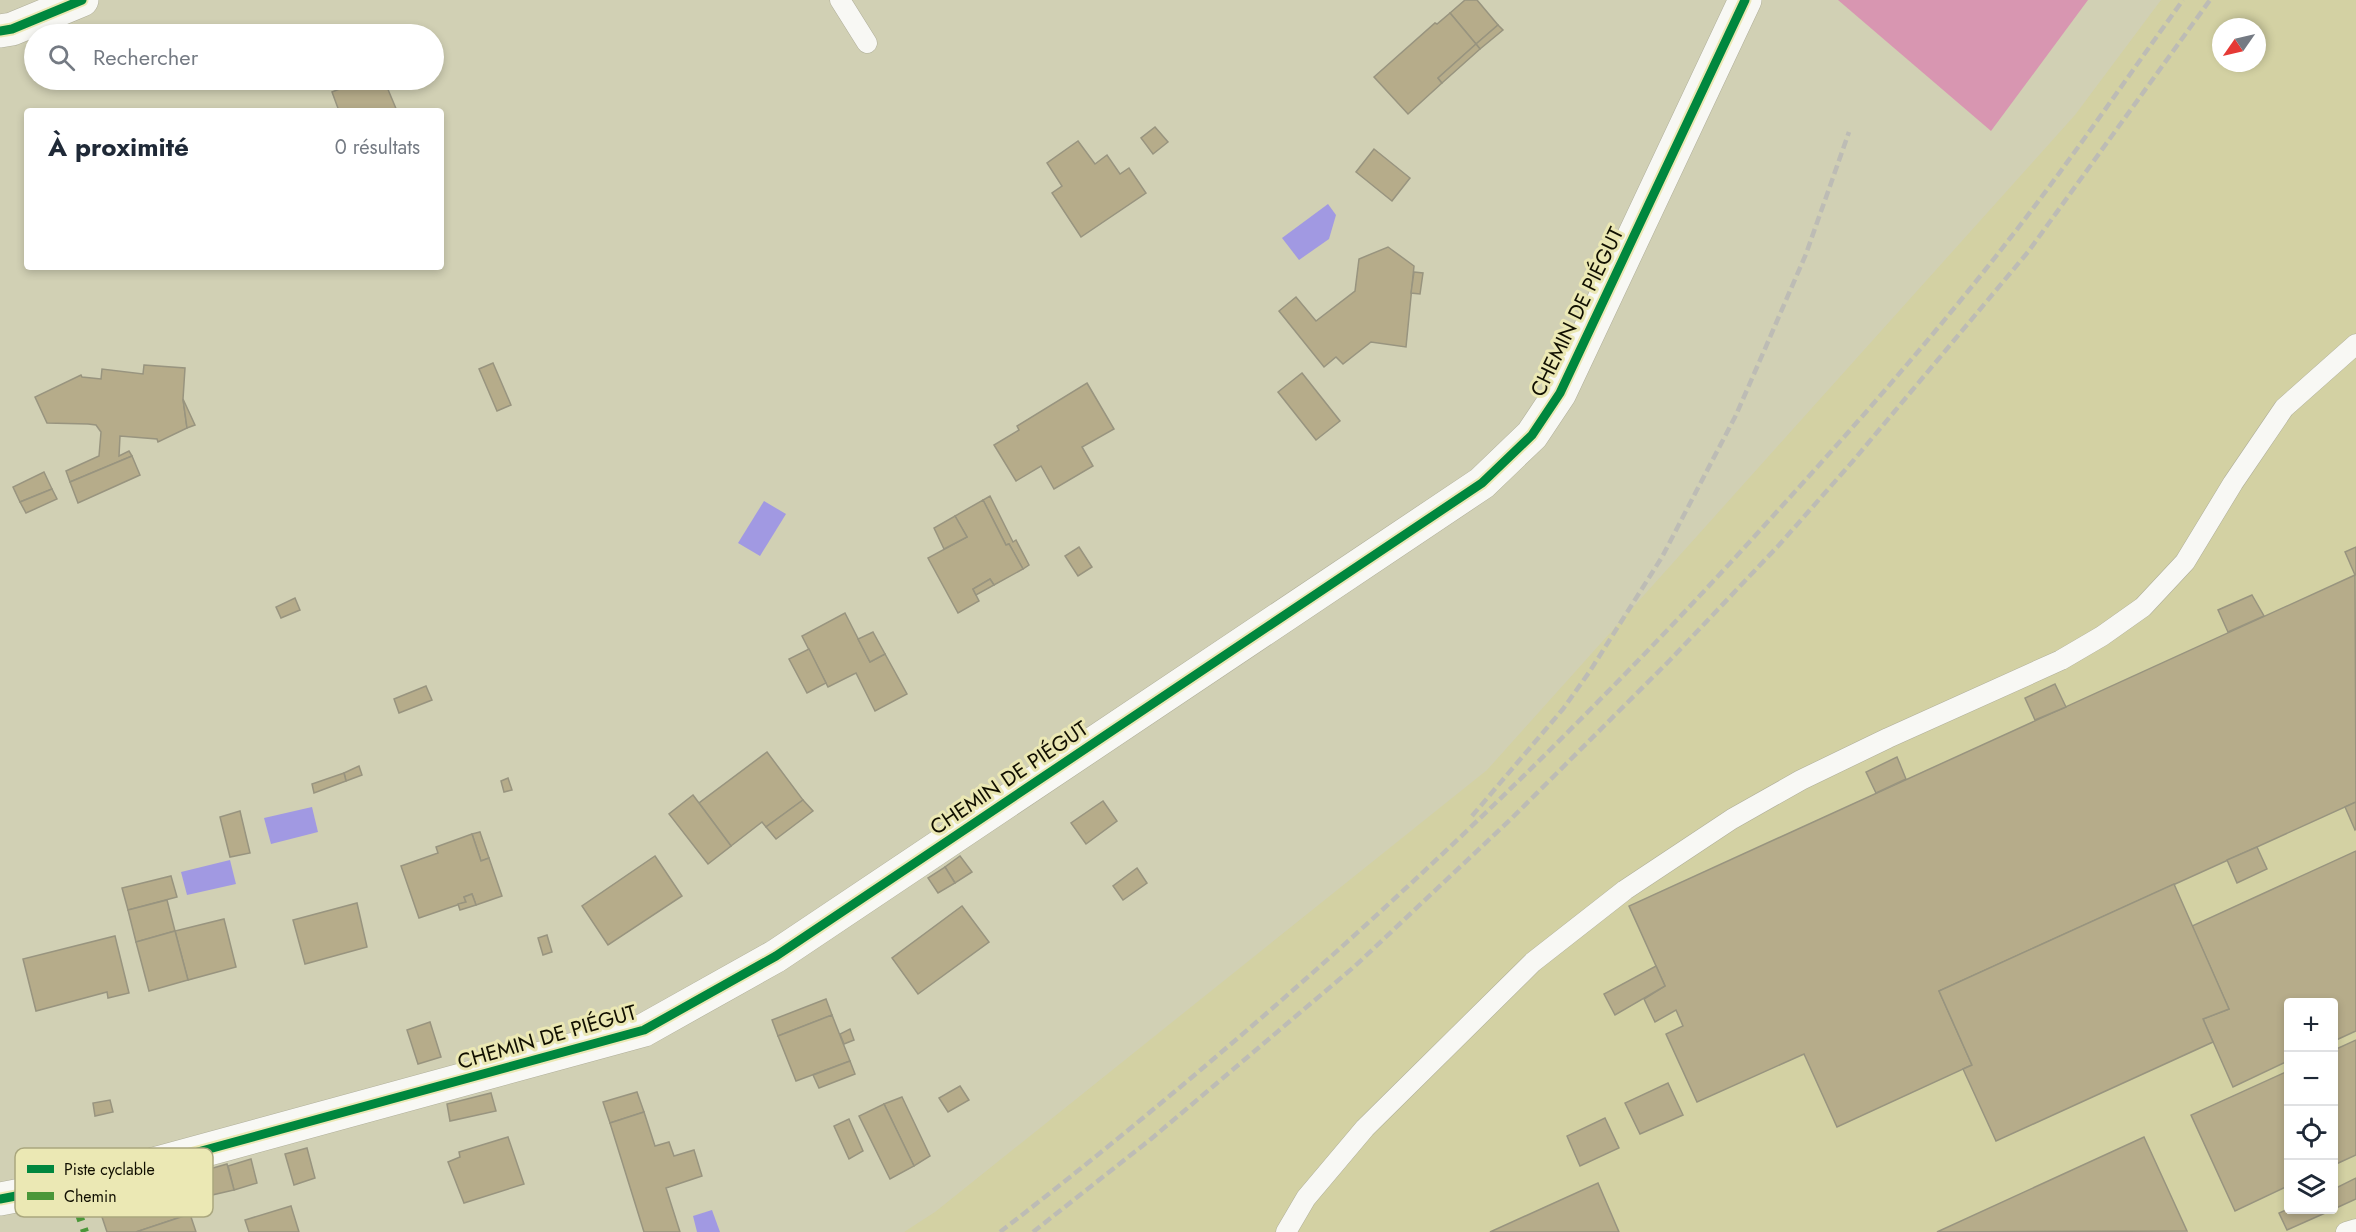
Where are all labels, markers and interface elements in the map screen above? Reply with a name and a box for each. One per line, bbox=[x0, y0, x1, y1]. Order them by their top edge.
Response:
north arrow bbox=[2212, 18, 2266, 72]
search box bbox=[24, 24, 444, 90]
icon: search bbox=[45, 41, 78, 74]
text: Rechercher bbox=[93, 41, 198, 73]
text: À proximité bbox=[48, 128, 189, 166]
text: 0 résultats bbox=[335, 133, 420, 162]
street label: CHEMIN DE PIÉGUT bbox=[1523, 222, 1631, 402]
street label: CHEMIN DE PIÉGUT bbox=[924, 714, 1094, 842]
street label: CHEMIN DE PIÉGUT bbox=[454, 997, 640, 1077]
map controls bbox=[2284, 998, 2338, 1214]
button: + bbox=[2284, 998, 2338, 1052]
button: − bbox=[2284, 1052, 2338, 1106]
button: locate bbox=[2284, 1106, 2338, 1160]
legend bbox=[15, 1148, 213, 1217]
text: Piste cyclable bbox=[64, 1158, 155, 1181]
button: layers bbox=[2284, 1160, 2338, 1214]
text: Chemin bbox=[64, 1185, 117, 1208]

